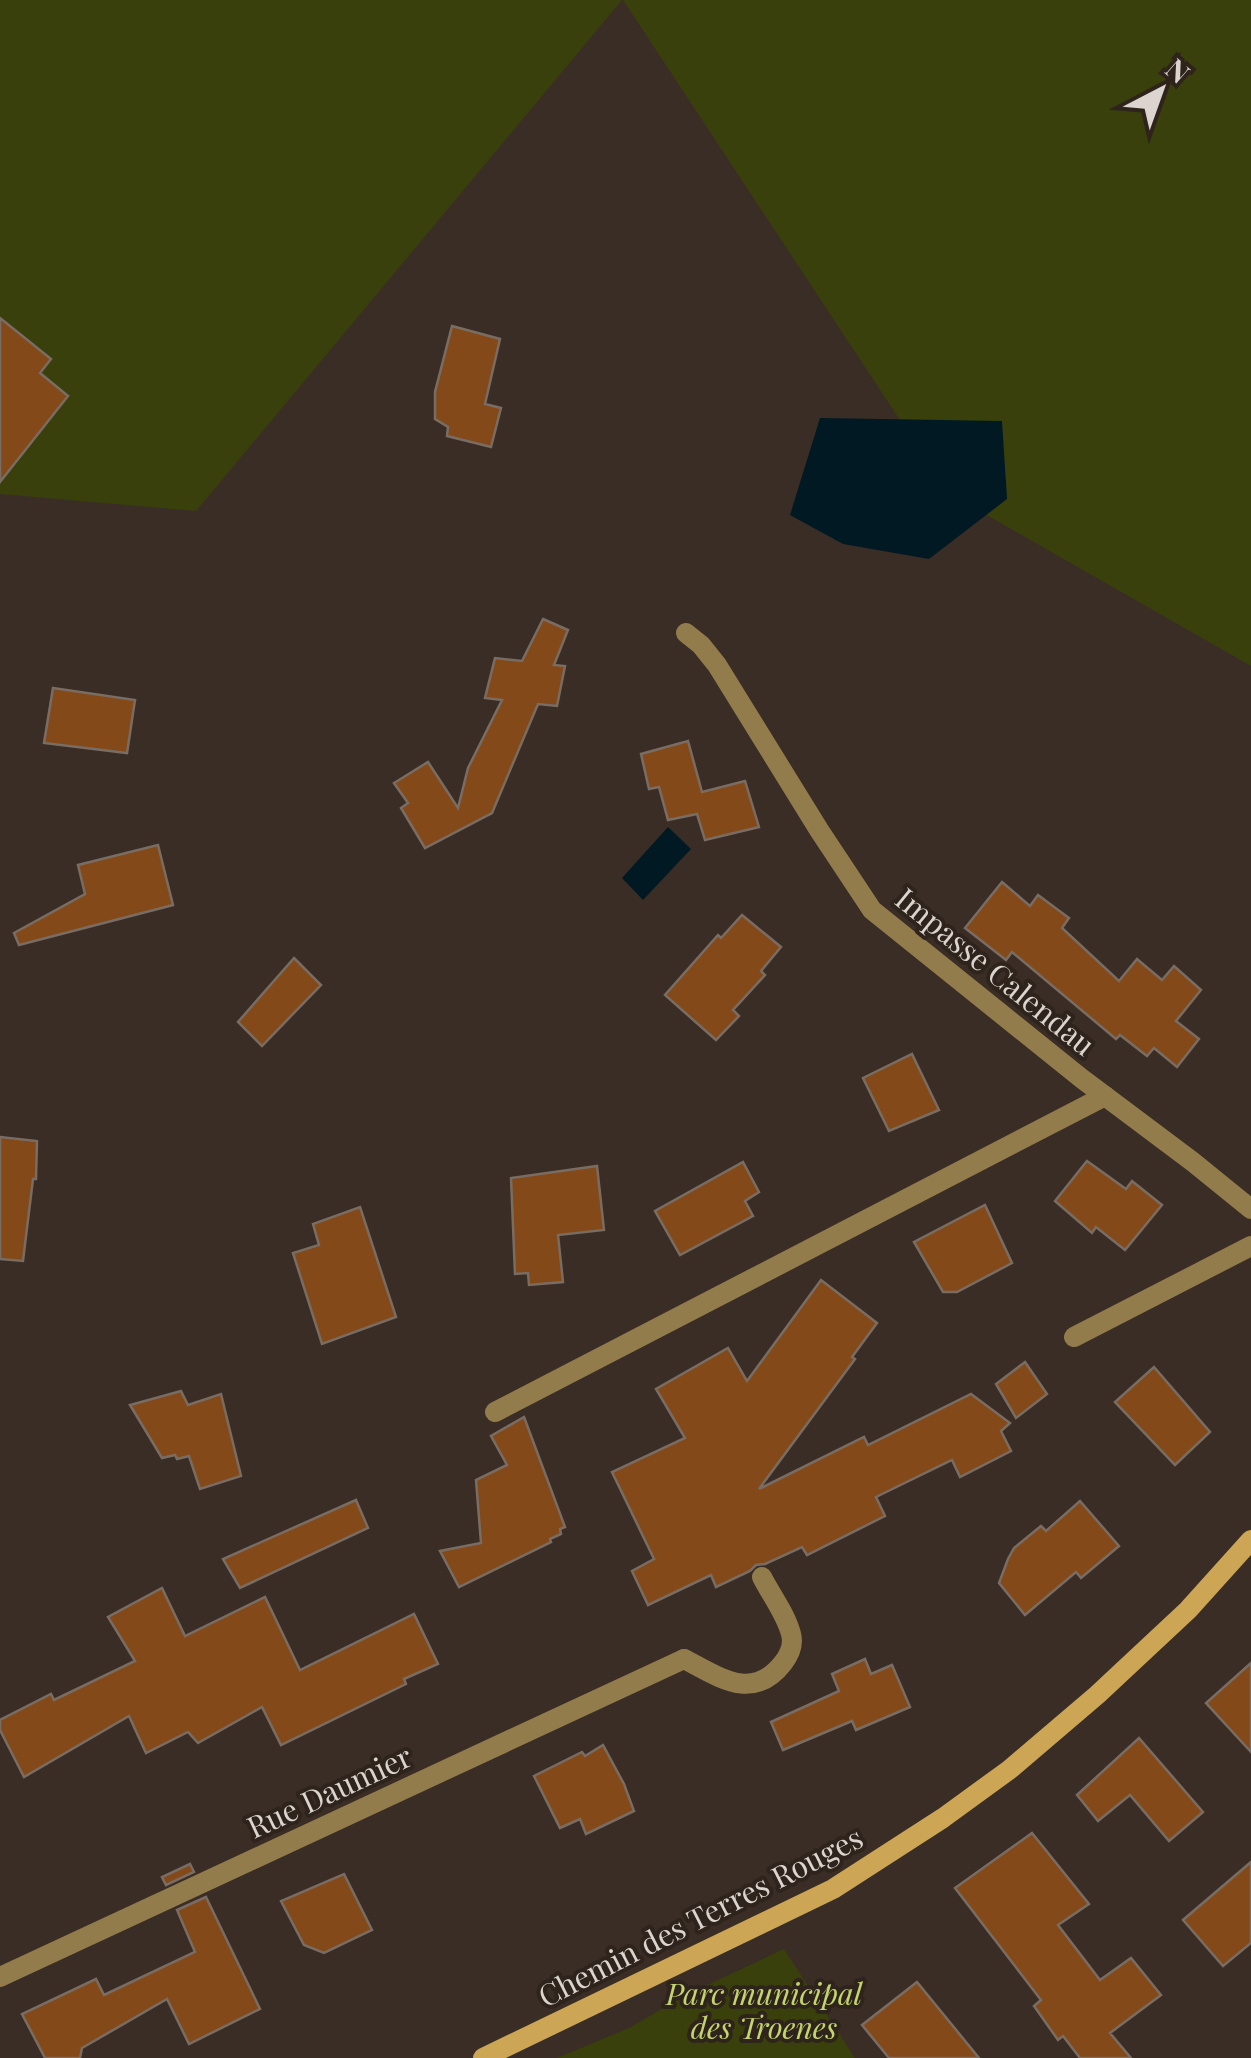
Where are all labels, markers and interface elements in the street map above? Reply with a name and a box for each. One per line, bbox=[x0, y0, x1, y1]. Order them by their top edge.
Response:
north arrow bbox=[1111, 40, 1211, 140]
text: N bbox=[1159, 49, 1198, 91]
street label: Impasse Calendau bbox=[888, 878, 1104, 1064]
street label: Rue Daumier bbox=[240, 1735, 418, 1847]
street label: Chemin des Terres Rouges bbox=[531, 1817, 869, 2015]
park label: Parc municipal des Troenes bbox=[665, 1973, 864, 2047]

